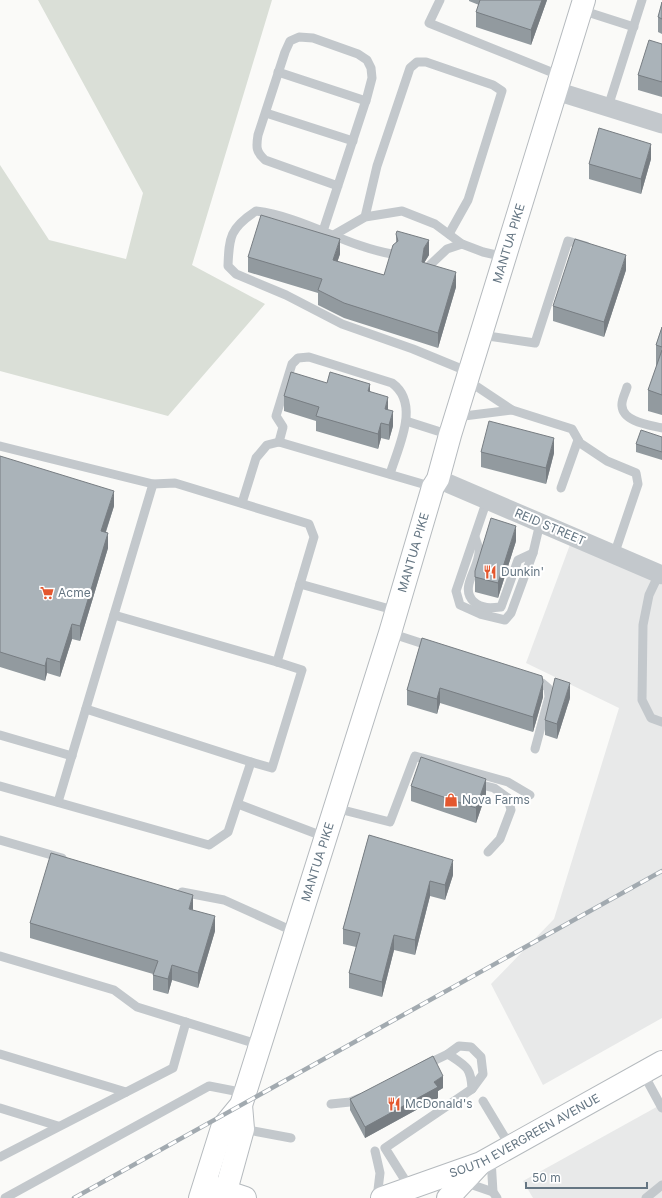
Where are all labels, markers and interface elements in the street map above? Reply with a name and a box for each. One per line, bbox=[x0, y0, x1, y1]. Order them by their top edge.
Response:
street label: MANTUA PIKE bbox=[489, 202, 528, 285]
street label: REID STREET bbox=[512, 505, 588, 548]
street label: MANTUA PIKE bbox=[394, 511, 432, 594]
restaurant icon: Dunkin' bbox=[482, 564, 498, 580]
place label: Dunkin' bbox=[501, 564, 544, 579]
supermarket icon: Acme bbox=[39, 585, 55, 601]
place label: Acme bbox=[58, 585, 91, 600]
shop icon: Nova Farms bbox=[443, 792, 459, 808]
place label: Nova Farms bbox=[462, 792, 530, 807]
street label: MANTUA PIKE bbox=[298, 820, 337, 903]
street label: SOUTH EVERGREEN AVENUE bbox=[447, 1090, 602, 1181]
restaurant icon: McDonald's bbox=[386, 1096, 402, 1112]
place label: McDonald's bbox=[405, 1096, 473, 1111]
scale bar bbox=[526, 1164, 647, 1190]
text: 50 m bbox=[532, 1170, 561, 1185]

